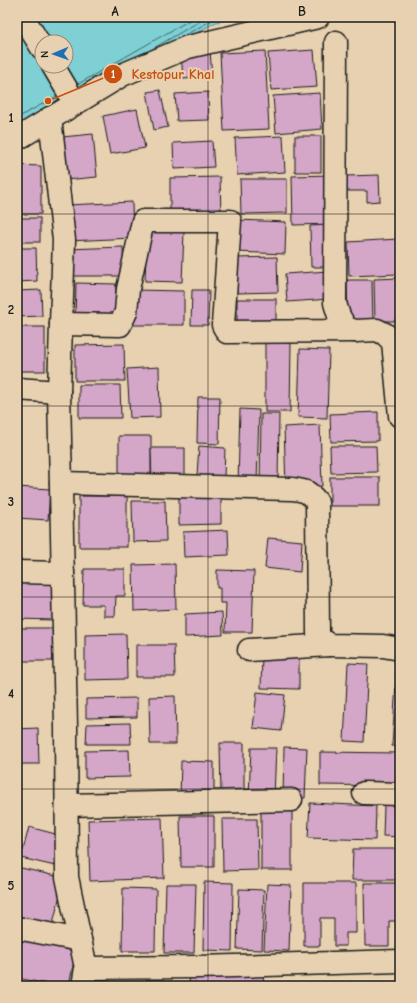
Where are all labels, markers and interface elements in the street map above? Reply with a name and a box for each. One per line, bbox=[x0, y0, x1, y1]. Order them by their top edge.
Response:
text: A bbox=[111, 4, 119, 19]
text: B bbox=[298, 4, 306, 19]
north arrow bbox=[34, 34, 74, 74]
text: N bbox=[38, 51, 51, 58]
callout: Kestopur Khal bbox=[103, 61, 222, 87]
text: Kestopur Khal bbox=[131, 66, 215, 83]
text: 1 bbox=[111, 67, 116, 81]
text: 1 bbox=[8, 110, 14, 125]
text: 2 bbox=[8, 302, 14, 317]
text: 3 bbox=[8, 494, 14, 509]
text: 4 bbox=[8, 686, 14, 701]
text: 5 bbox=[8, 878, 15, 893]

